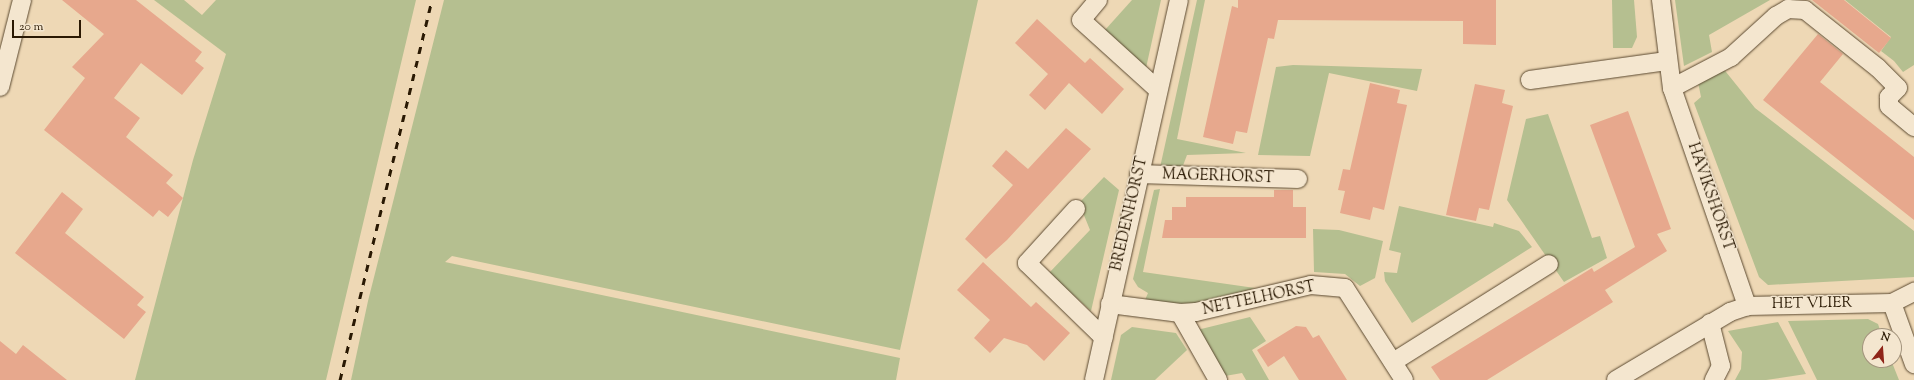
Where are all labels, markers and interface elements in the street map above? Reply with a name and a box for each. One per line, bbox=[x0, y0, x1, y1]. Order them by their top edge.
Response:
scale bar bbox=[14, 12, 83, 38]
text: 20 m bbox=[19, 18, 43, 36]
street label: HAVIKSHORST bbox=[1683, 141, 1737, 253]
street label: BREDENHORST bbox=[1108, 155, 1152, 273]
street label: MAGERHORST bbox=[1162, 166, 1274, 188]
street label: NETTELHORST bbox=[1201, 278, 1317, 320]
street label: HET VLIER bbox=[1772, 294, 1852, 314]
north arrow bbox=[1862, 328, 1902, 368]
text: N bbox=[1879, 329, 1892, 346]

